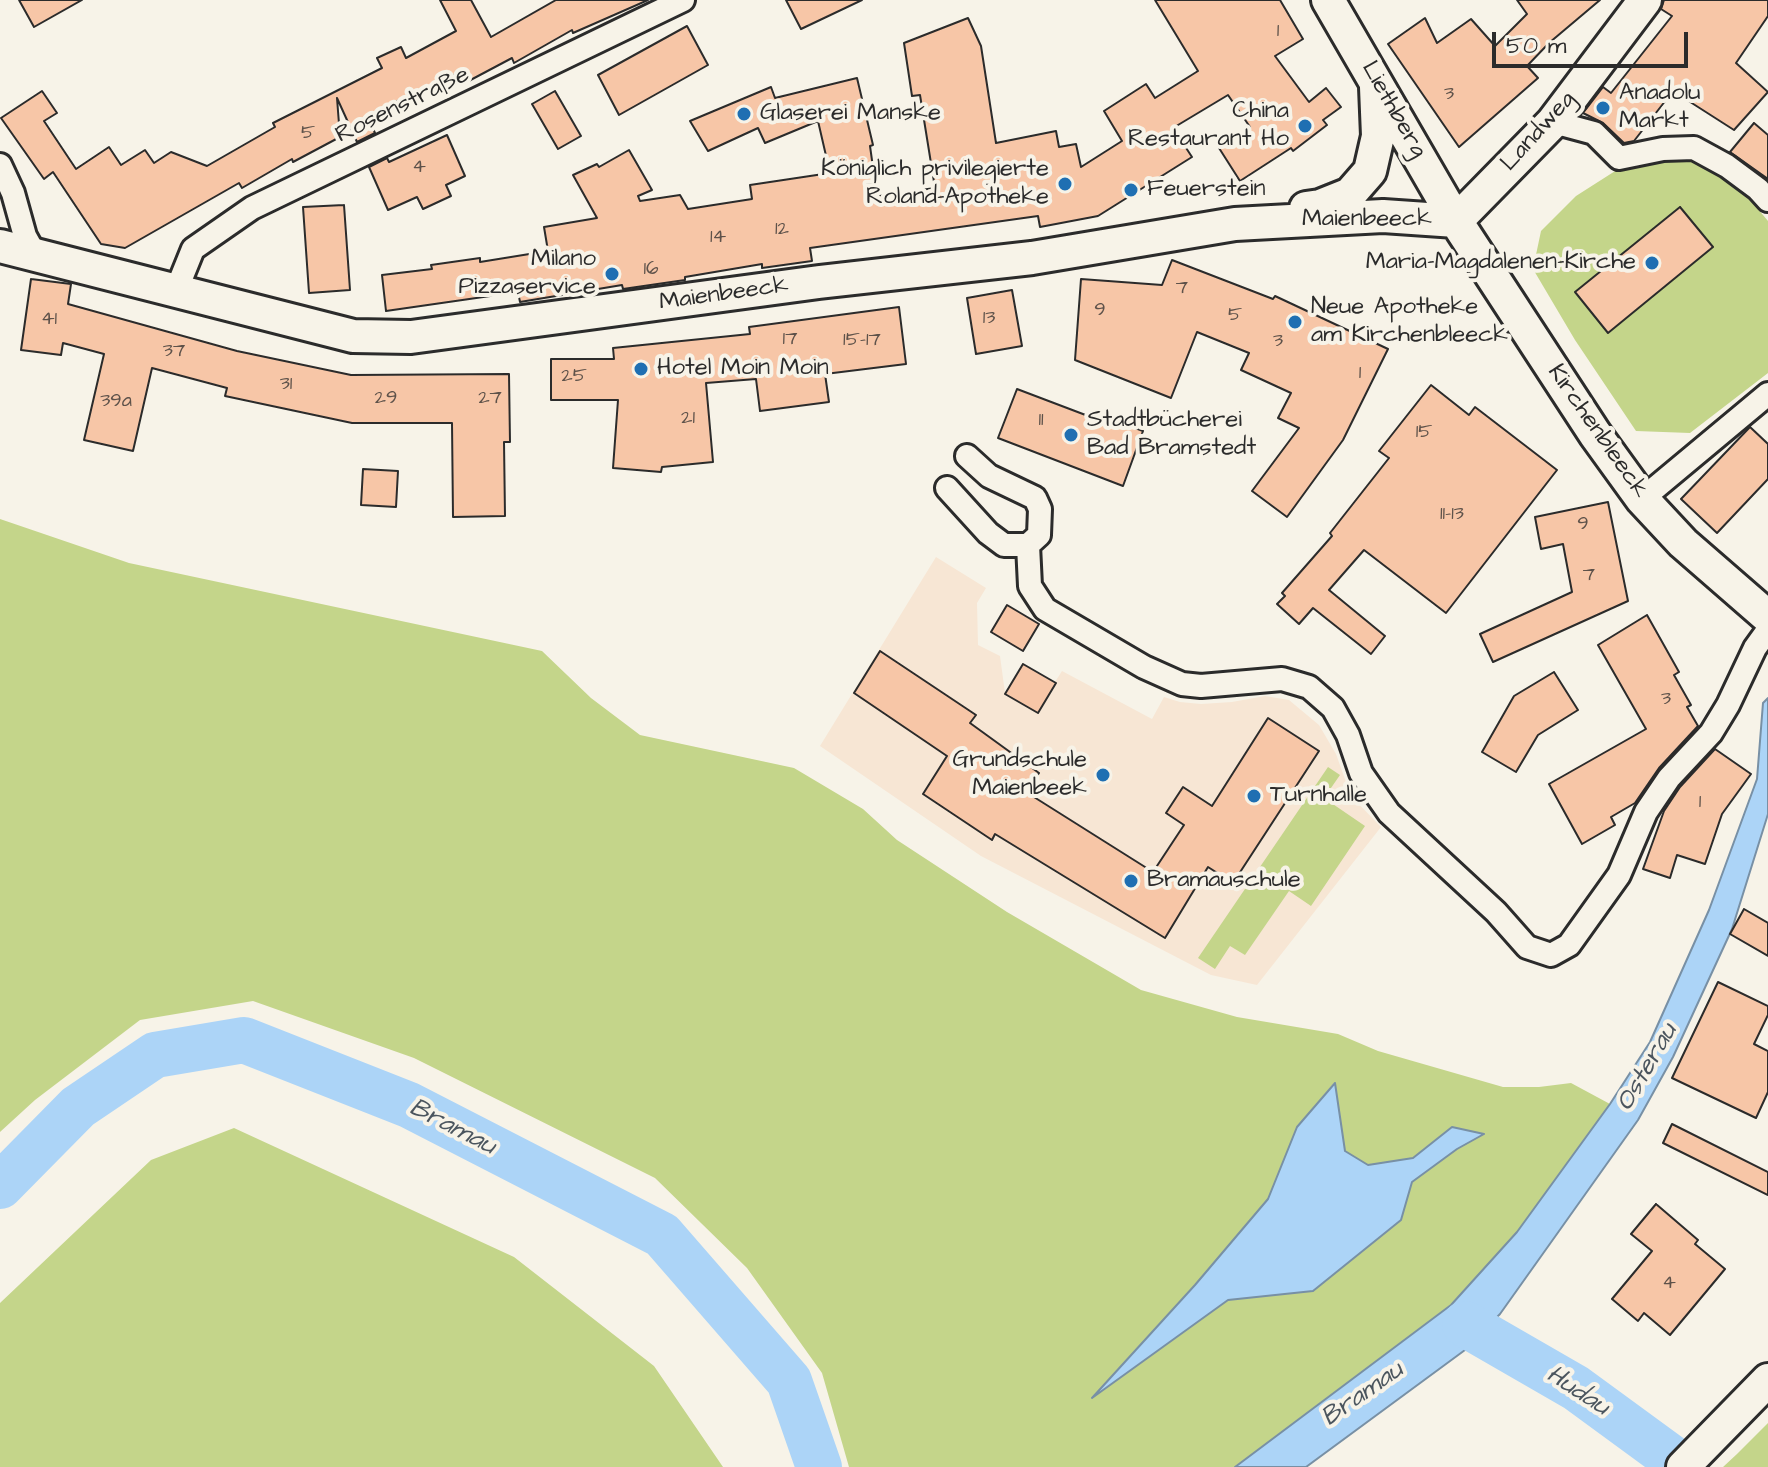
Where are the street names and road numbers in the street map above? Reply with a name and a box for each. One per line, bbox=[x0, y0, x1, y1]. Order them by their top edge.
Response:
street label: Liethberg bbox=[1354, 57, 1432, 163]
street label: Rosenstraße bbox=[332, 61, 474, 151]
street label: Landweg bbox=[1496, 86, 1582, 178]
street label: Maienbeeck bbox=[1302, 206, 1432, 234]
street label: Maienbeeck bbox=[658, 272, 790, 318]
street label: Kirchenbleeck bbox=[1540, 360, 1654, 504]

